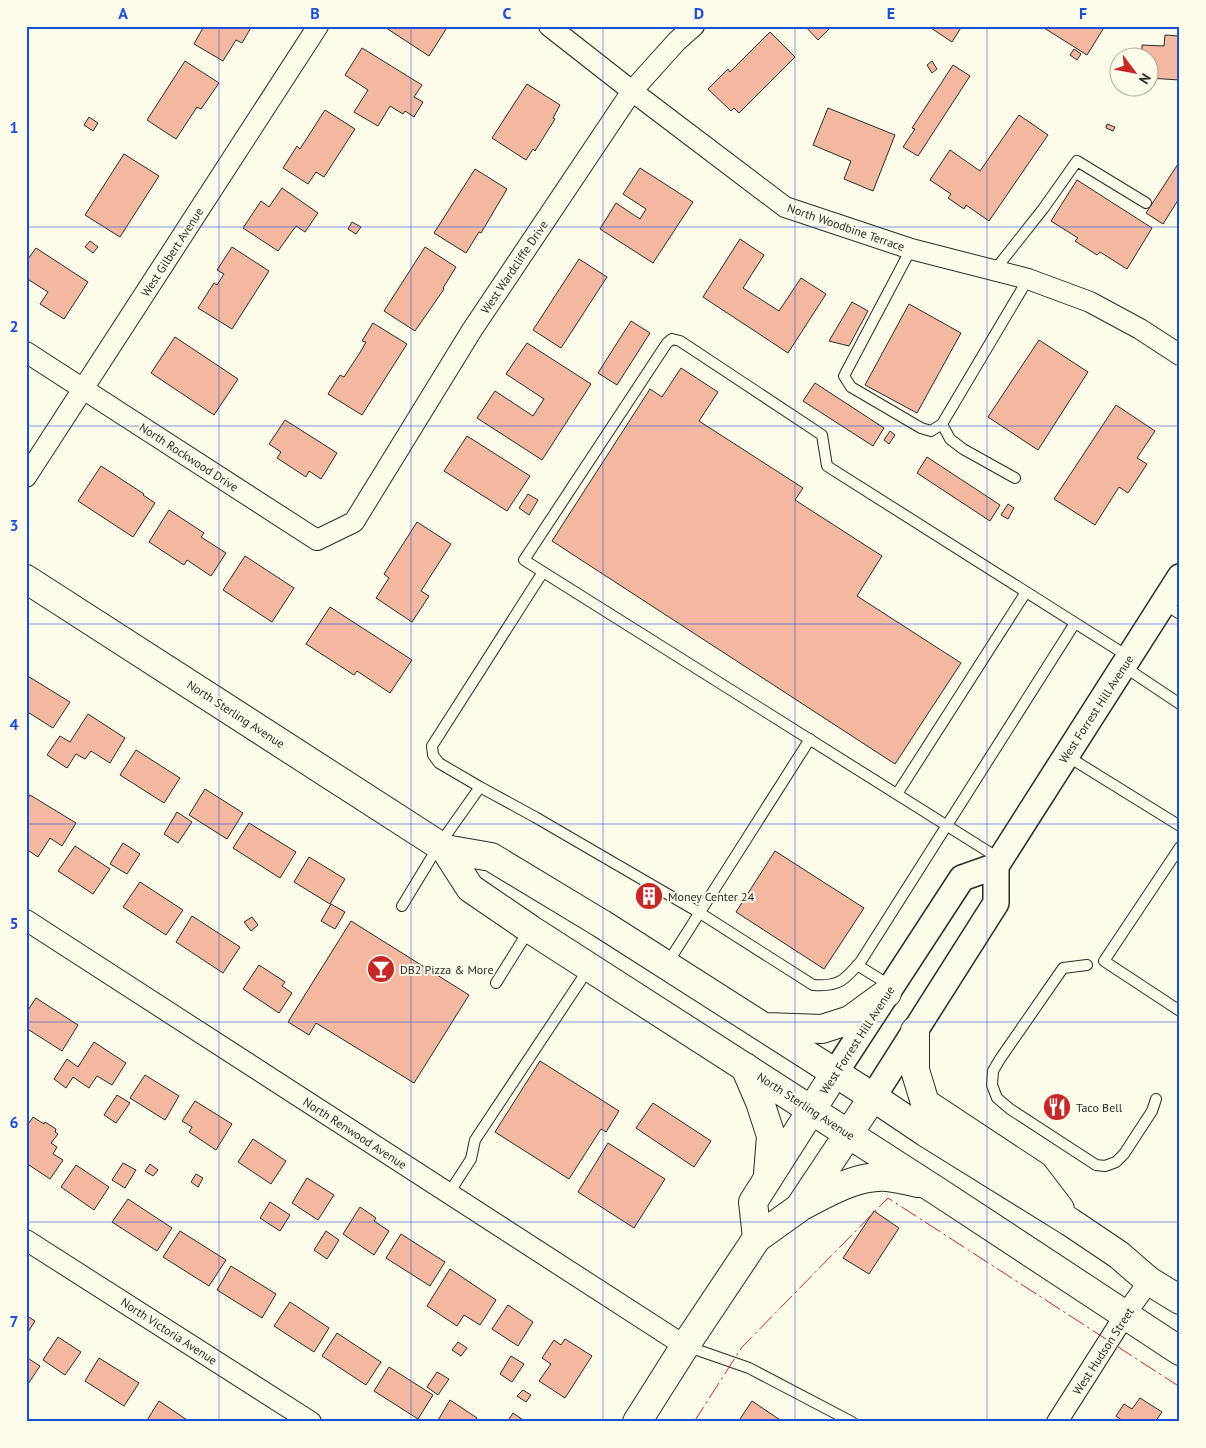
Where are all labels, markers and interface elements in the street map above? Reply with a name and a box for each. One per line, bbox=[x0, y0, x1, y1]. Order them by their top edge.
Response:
text: A bbox=[118, 3, 128, 23]
text: B bbox=[310, 3, 320, 23]
text: C bbox=[503, 3, 512, 23]
text: D bbox=[694, 3, 704, 23]
text: E bbox=[887, 3, 895, 23]
text: F bbox=[1079, 3, 1087, 23]
north arrow bbox=[1108, 48, 1158, 98]
text: N bbox=[1135, 70, 1155, 88]
text: 1 bbox=[9, 117, 19, 137]
street label: North Woodbine Terrace bbox=[785, 200, 907, 254]
street label: West Gilbert Avenue bbox=[138, 205, 206, 299]
street label: West Wardcliffe Drive bbox=[477, 217, 551, 317]
text: 2 bbox=[9, 316, 19, 336]
street label: North Rockwood Drive bbox=[137, 419, 241, 495]
text: 3 bbox=[9, 515, 19, 535]
street label: West Forrest Hill Avenue bbox=[1055, 652, 1137, 766]
street label: North Sterling Avenue bbox=[184, 677, 288, 751]
text: 4 bbox=[9, 714, 19, 734]
building icon: Money Center 24 bbox=[634, 881, 664, 911]
place label: Money Center 24 bbox=[668, 889, 755, 904]
text: 5 bbox=[9, 913, 19, 933]
bar icon: DB2 Pizza & More bbox=[366, 954, 396, 984]
place label: DB2 Pizza & More bbox=[400, 962, 493, 977]
street label: West Forrest Hill Avenue bbox=[816, 983, 898, 1097]
street label: North Sterling Avenue bbox=[754, 1069, 858, 1143]
restaurant icon: Taco Bell bbox=[1042, 1092, 1072, 1122]
street label: North Renwood Avenue bbox=[300, 1094, 410, 1172]
place label: Taco Bell bbox=[1076, 1100, 1123, 1115]
text: 6 bbox=[9, 1112, 19, 1132]
street label: North Victoria Avenue bbox=[118, 1294, 220, 1368]
street label: West Hudson Street bbox=[1069, 1305, 1137, 1397]
text: 7 bbox=[9, 1311, 19, 1331]

